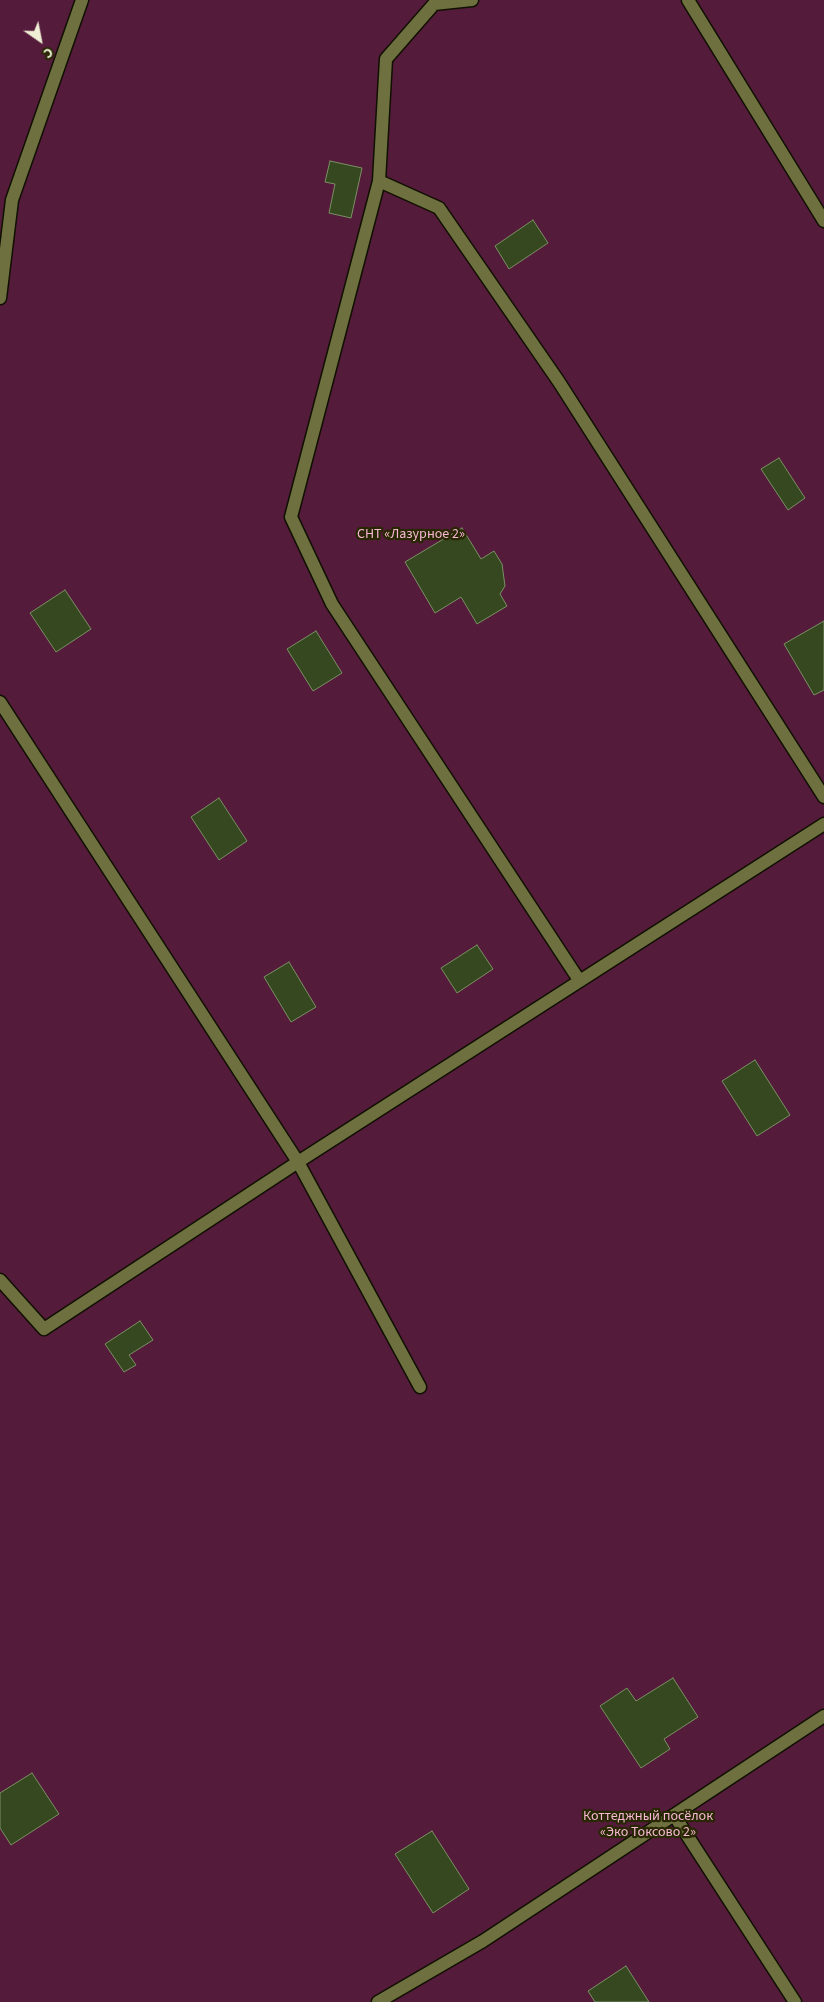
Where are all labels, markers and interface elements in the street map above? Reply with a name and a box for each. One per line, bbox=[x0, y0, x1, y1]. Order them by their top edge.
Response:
north arrow bbox=[15, 15, 65, 65]
text: С bbox=[39, 42, 57, 63]
park label: СНТ «Лазурное 2» bbox=[357, 527, 465, 543]
park label: Коттеджный посёлок «Эко Токсово 2» bbox=[583, 1809, 713, 1841]

